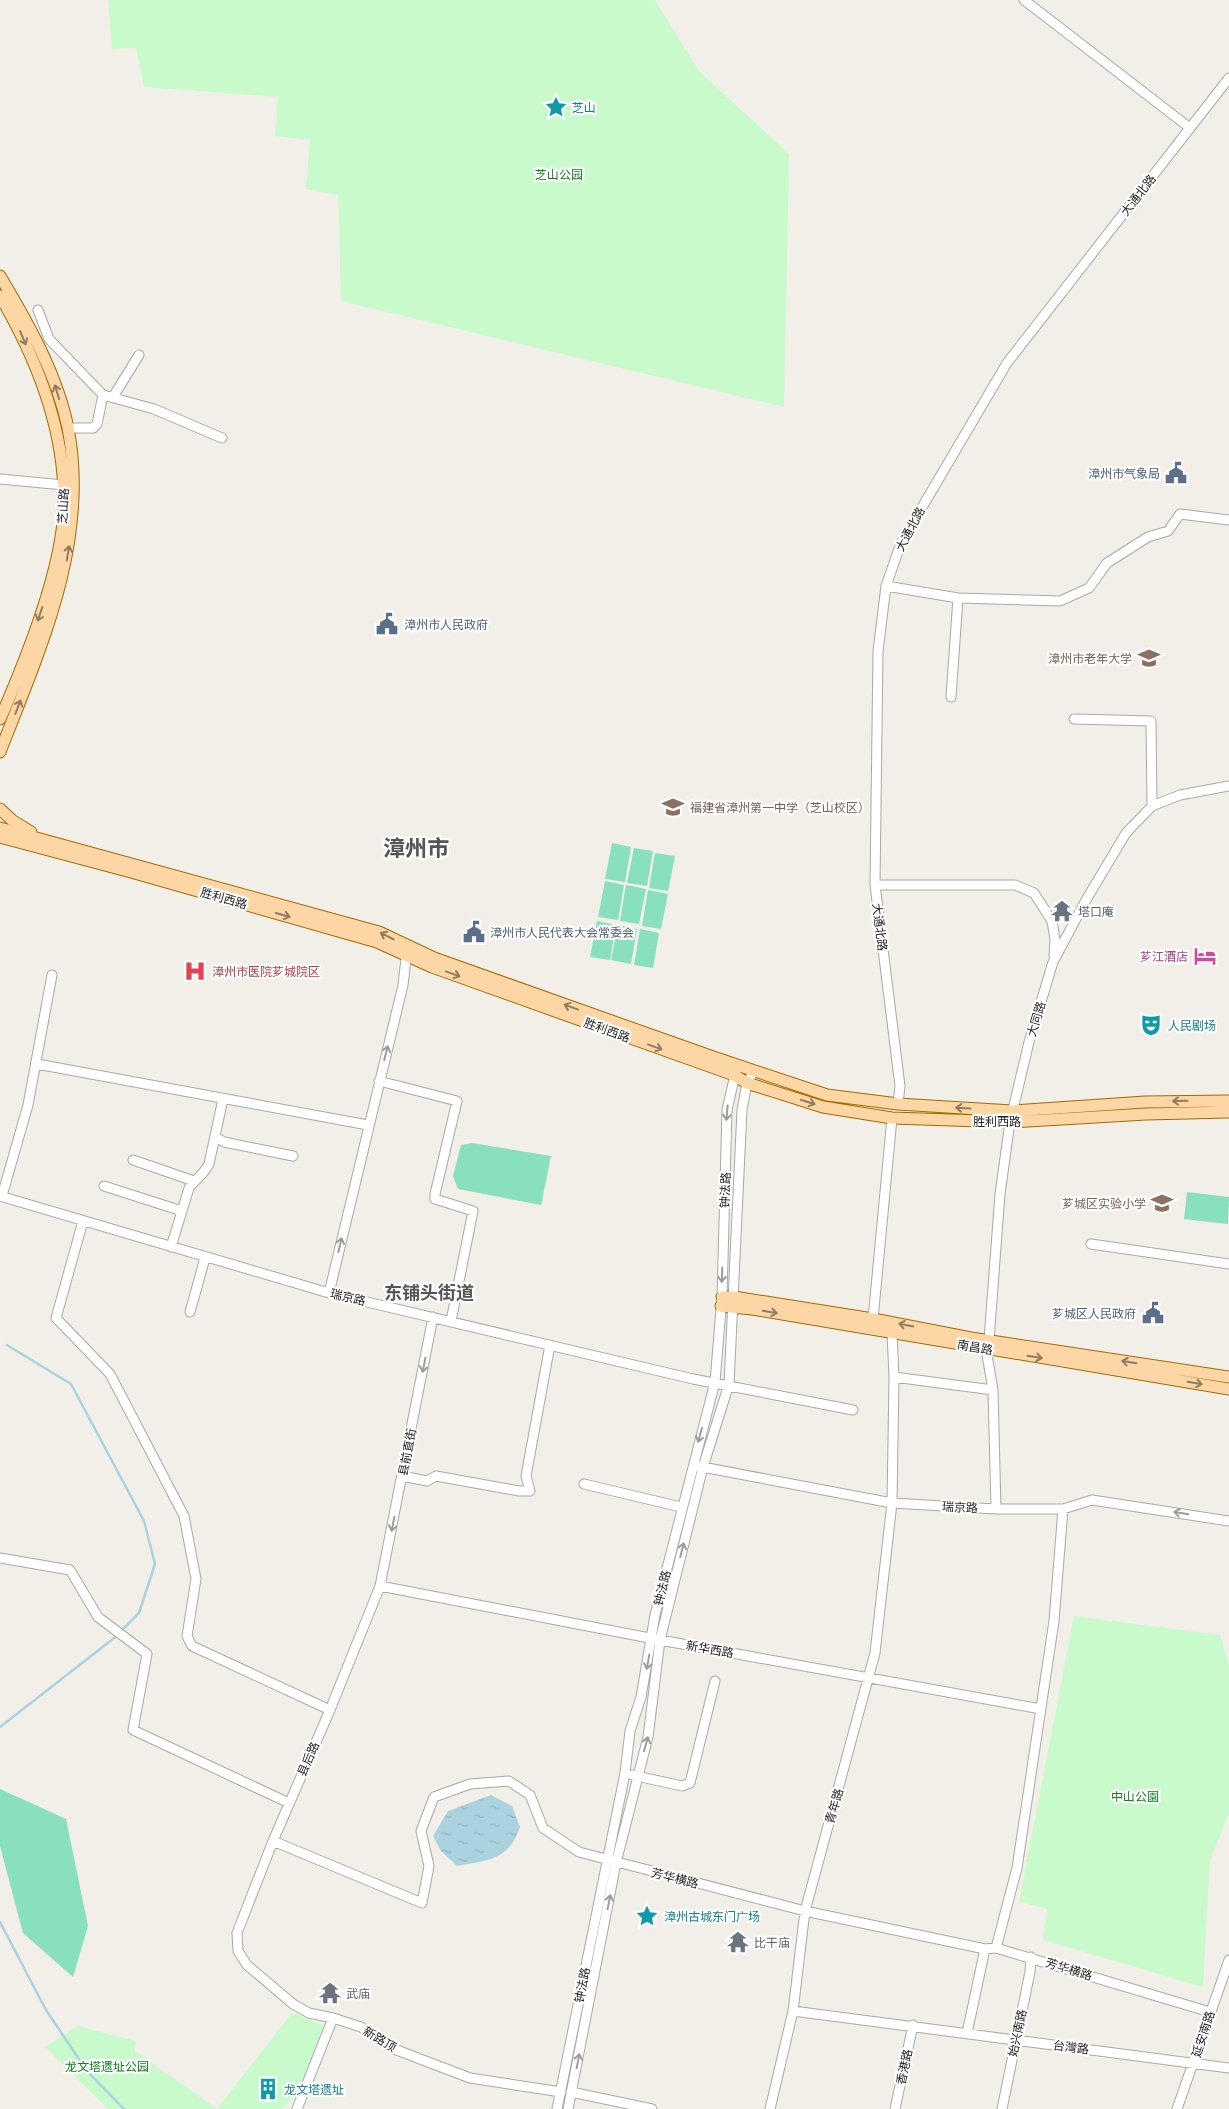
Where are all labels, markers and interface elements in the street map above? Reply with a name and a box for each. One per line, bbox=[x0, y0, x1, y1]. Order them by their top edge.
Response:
place icon: 芝山 bbox=[543, 94, 569, 120]
place label: 芝山 bbox=[572, 101, 596, 114]
park label: 芝山公园 bbox=[535, 168, 583, 181]
street label: 大通北路 bbox=[1118, 172, 1158, 218]
one-way arrow bbox=[19, 330, 29, 345]
one-way arrow bbox=[51, 385, 61, 401]
public building icon: 漳州市气象局 bbox=[1163, 460, 1189, 486]
place label: 漳州市气象局 bbox=[1088, 467, 1160, 480]
street label: 芝山路 bbox=[56, 488, 70, 524]
street label: 大通北路 bbox=[893, 505, 927, 553]
one-way arrow bbox=[63, 545, 73, 561]
one-way arrow bbox=[34, 605, 44, 621]
public building icon: 漳州市人民政府 bbox=[374, 611, 400, 637]
place label: 漳州市人民政府 bbox=[404, 618, 488, 631]
school or university icon: 漳州市老年大学 bbox=[1136, 645, 1162, 671]
place label: 漳州市老年大学 bbox=[1048, 652, 1132, 665]
one-way arrow bbox=[14, 700, 23, 715]
school or university icon: 福建省漳州第一中学（芝山校区） bbox=[660, 794, 686, 820]
place label: 福建省漳州第一中学（芝山校区） bbox=[690, 801, 870, 814]
district label: 漳州市 bbox=[383, 835, 449, 860]
street label: 胜利西路 bbox=[199, 885, 249, 911]
temple icon: 塔口庵 bbox=[1049, 898, 1075, 924]
street label: 大通北路 bbox=[871, 902, 889, 952]
place label: 塔口庵 bbox=[1078, 905, 1114, 918]
one-way arrow bbox=[275, 911, 291, 921]
public building icon: 漳州市人民代表大会常委会 bbox=[461, 919, 487, 945]
place label: 漳州市人民代表大会常委会 bbox=[490, 926, 634, 939]
one-way arrow bbox=[380, 931, 395, 940]
hotel icon: 芗江酒店 bbox=[1192, 943, 1218, 969]
place label: 芗江酒店 bbox=[1140, 950, 1188, 963]
hospital icon: 漳州市医院芗城院区 bbox=[182, 958, 208, 984]
place label: 漳州市医院芗城院区 bbox=[212, 965, 320, 978]
one-way arrow bbox=[444, 970, 460, 980]
street label: 大同路 bbox=[1025, 1000, 1047, 1038]
one-way arrow bbox=[564, 1002, 579, 1011]
theatre icon: 人民剧场 bbox=[1138, 1012, 1164, 1038]
street label: 胜利西路 bbox=[582, 1016, 632, 1044]
place label: 人民剧场 bbox=[1168, 1019, 1216, 1032]
one-way arrow bbox=[647, 1043, 662, 1052]
one-way arrow bbox=[382, 1046, 391, 1062]
one-way arrow bbox=[1173, 1096, 1189, 1106]
one-way arrow bbox=[799, 1098, 815, 1108]
one-way arrow bbox=[955, 1103, 971, 1112]
one-way arrow bbox=[723, 1104, 732, 1120]
street label: 胜利西路 bbox=[973, 1115, 1021, 1128]
street label: 钟法路 bbox=[718, 1172, 732, 1208]
school or university icon: 芗城区实验小学 bbox=[1149, 1190, 1175, 1216]
place label: 芗城区实验小学 bbox=[1062, 1197, 1146, 1210]
one-way arrow bbox=[336, 1238, 345, 1254]
one-way arrow bbox=[718, 1267, 727, 1283]
district label: 东铺头街道 bbox=[384, 1282, 474, 1302]
street label: 瑞京路 bbox=[329, 1287, 367, 1307]
public building icon: 芗城区人民政府 bbox=[1140, 1300, 1166, 1326]
place label: 芗城区人民政府 bbox=[1052, 1307, 1136, 1320]
one-way arrow bbox=[761, 1308, 777, 1318]
one-way arrow bbox=[899, 1320, 915, 1330]
street label: 南昌路 bbox=[956, 1337, 994, 1357]
one-way arrow bbox=[1026, 1352, 1042, 1362]
one-way arrow bbox=[1121, 1356, 1137, 1366]
one-way arrow bbox=[418, 1357, 428, 1373]
one-way arrow bbox=[1187, 1379, 1203, 1389]
street label: 县前直街 bbox=[396, 1427, 418, 1477]
one-way arrow bbox=[695, 1427, 705, 1443]
street label: 瑞京路 bbox=[942, 1500, 978, 1514]
one-way arrow bbox=[1173, 1508, 1189, 1518]
one-way arrow bbox=[387, 1516, 397, 1532]
one-way arrow bbox=[678, 1542, 688, 1558]
street label: 钟法路 bbox=[651, 1569, 673, 1607]
street label: 新华西路 bbox=[685, 1638, 735, 1660]
one-way arrow bbox=[643, 1653, 653, 1669]
one-way arrow bbox=[642, 1736, 651, 1752]
street label: 县后路 bbox=[295, 1740, 321, 1778]
street label: 青年路 bbox=[823, 1787, 845, 1825]
park label: 中山公園 bbox=[1111, 1790, 1159, 1803]
street label: 芳华横路 bbox=[650, 1866, 700, 1890]
one-way arrow bbox=[604, 1894, 614, 1910]
place icon: 漳州古城东门广场 bbox=[634, 1903, 660, 1929]
place label: 漳州古城东门广场 bbox=[664, 1910, 760, 1923]
temple icon: 比干庙 bbox=[725, 1929, 751, 1955]
place label: 比干庙 bbox=[754, 1936, 790, 1949]
street label: 芳华横路 bbox=[1044, 1956, 1094, 1982]
street label: 钟法路 bbox=[572, 1966, 592, 2004]
temple icon: 武庙 bbox=[317, 1980, 343, 2006]
place label: 武庙 bbox=[346, 1987, 370, 2000]
street label: 始兴南路 bbox=[1006, 2008, 1028, 2058]
street label: 延安南路 bbox=[1189, 2009, 1217, 2059]
street label: 新路顶 bbox=[361, 2024, 399, 2054]
street label: 台灣路 bbox=[1052, 2038, 1090, 2056]
street label: 香港路 bbox=[894, 2048, 914, 2086]
one-way arrow bbox=[573, 2054, 583, 2070]
park label: 龙文塔遗址公园 bbox=[65, 2060, 149, 2073]
building icon: 龙文塔遗址 bbox=[255, 2076, 281, 2102]
place label: 龙文塔遗址 bbox=[284, 2083, 344, 2096]

